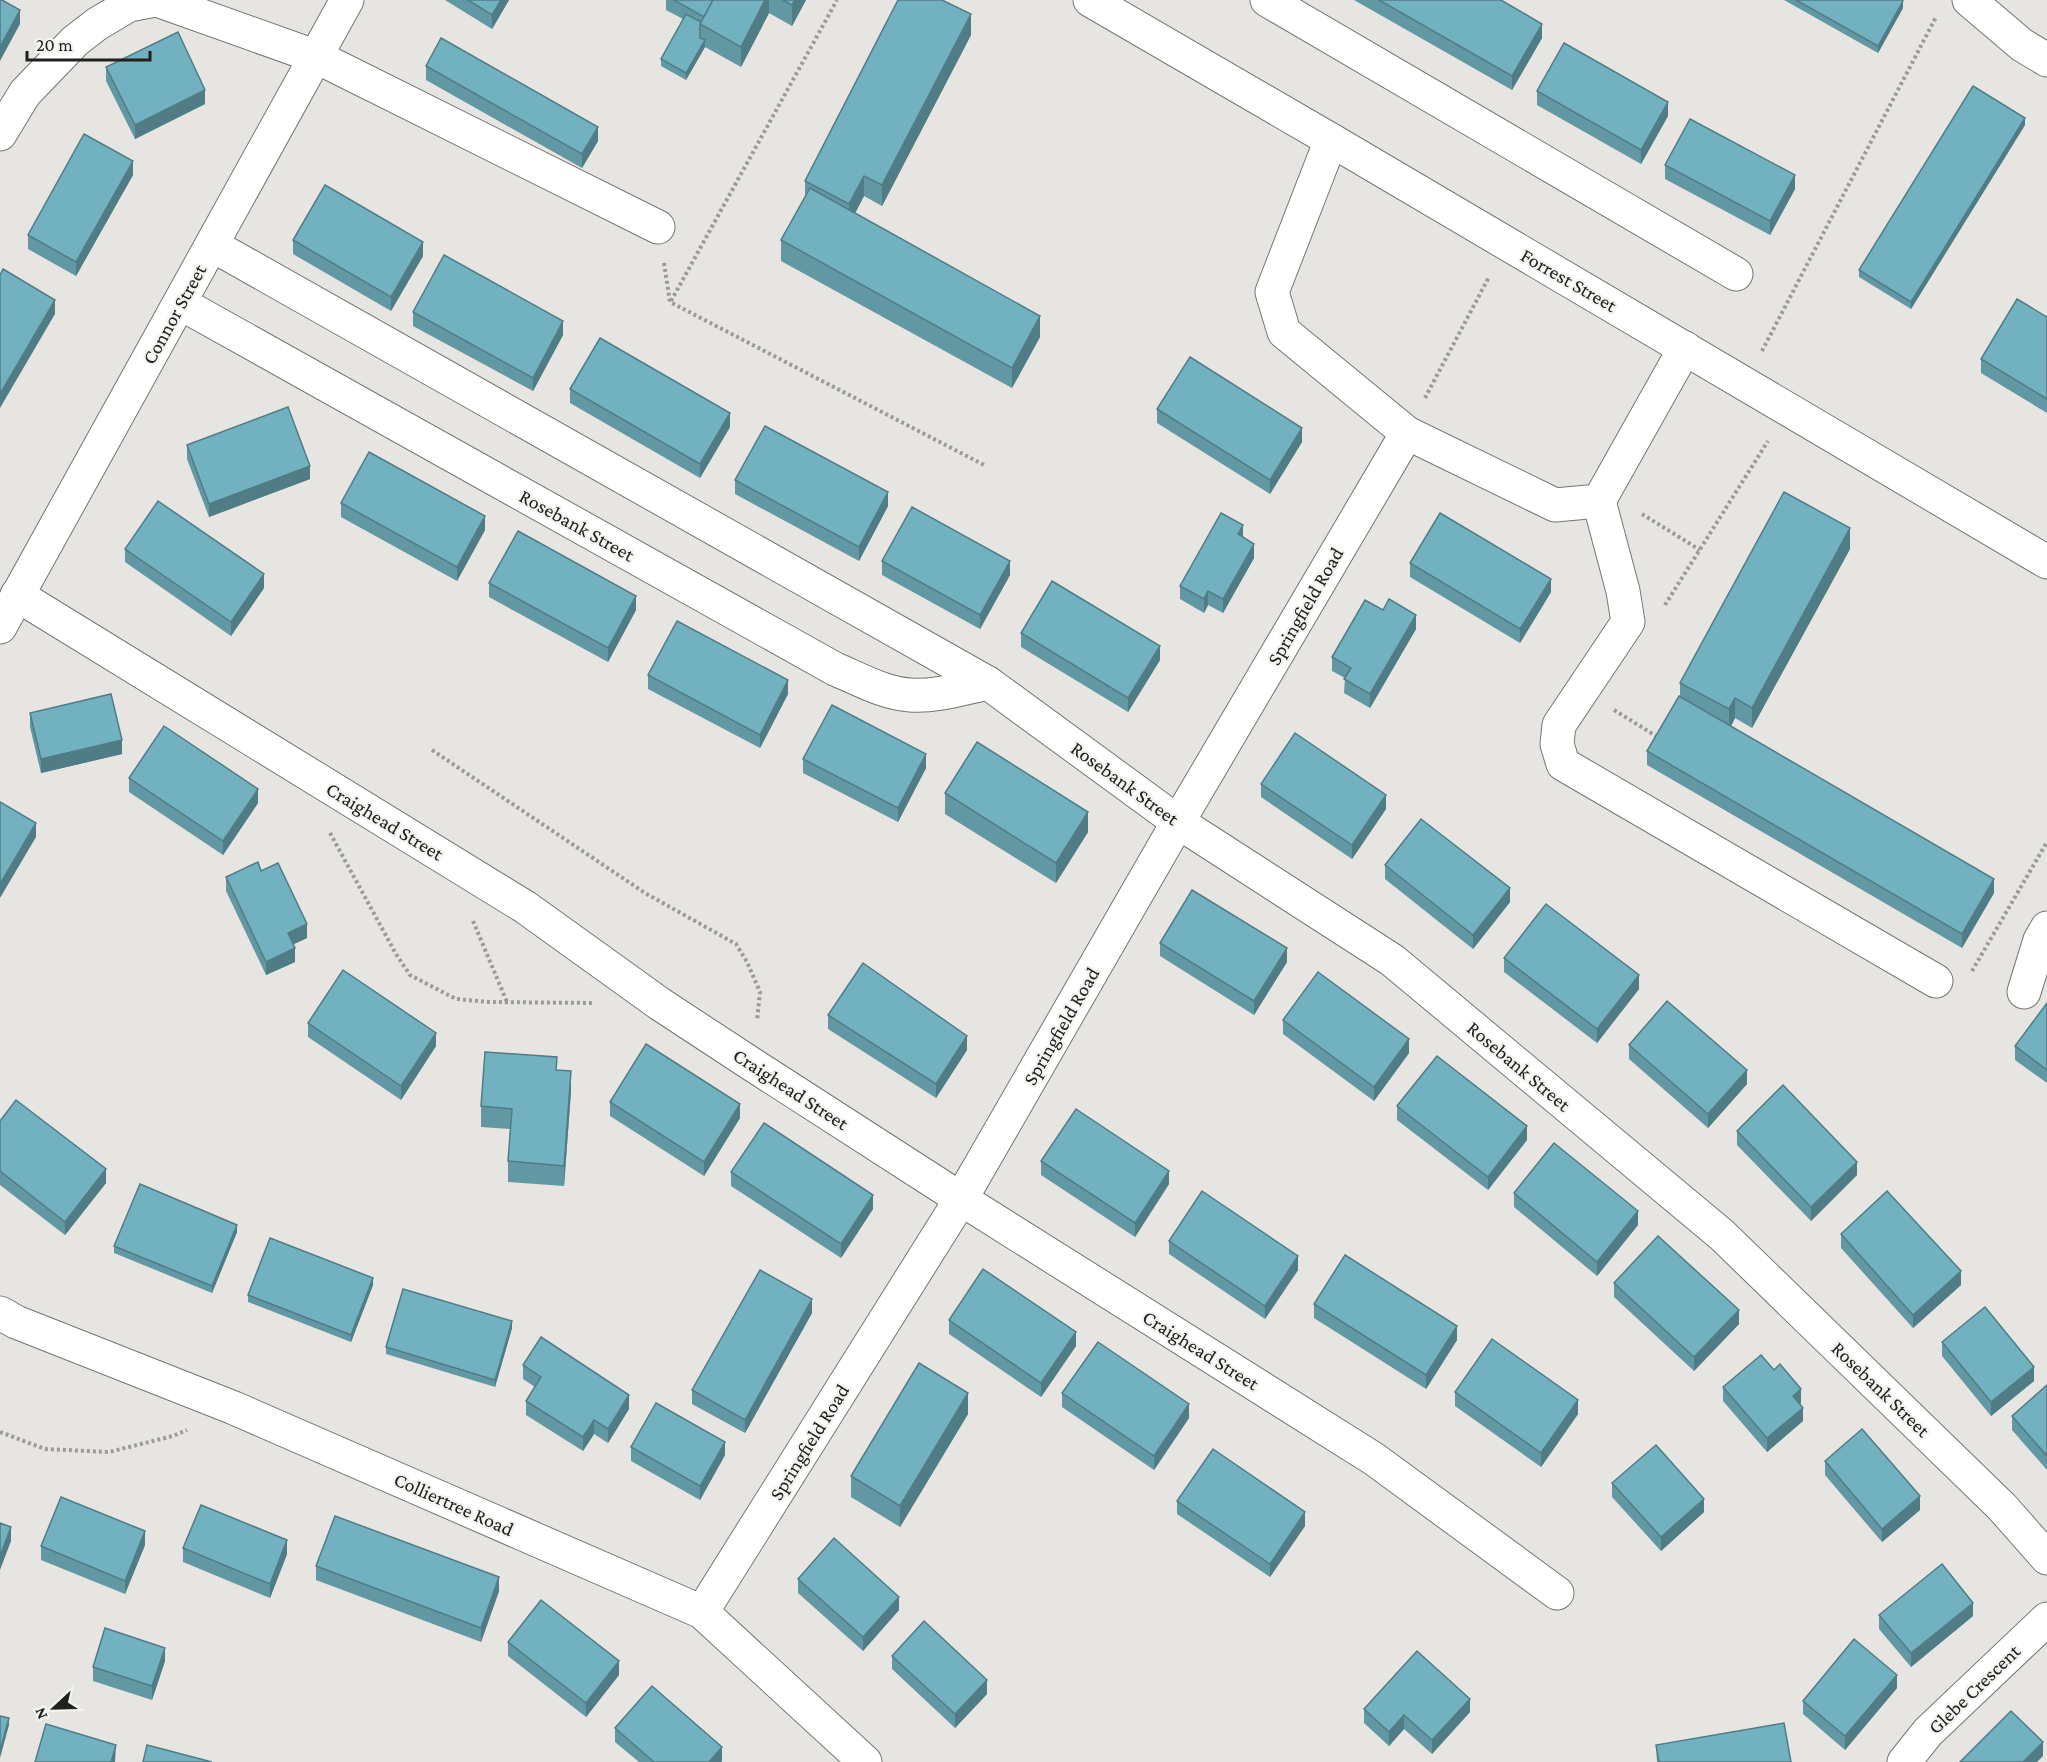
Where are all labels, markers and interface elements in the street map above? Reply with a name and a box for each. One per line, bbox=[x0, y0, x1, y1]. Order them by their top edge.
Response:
scale bar bbox=[27, 24, 150, 62]
text: 20 m bbox=[36, 35, 73, 55]
street label: Forrest Street bbox=[1517, 244, 1621, 316]
street label: Connor Street bbox=[138, 260, 211, 368]
street label: Rosebank Street bbox=[516, 484, 639, 566]
street label: Springfield Road bbox=[1262, 543, 1349, 669]
street label: Rosebank Street bbox=[1067, 737, 1183, 830]
street label: Craighead Street bbox=[322, 777, 448, 866]
street label: Springfield Road bbox=[1018, 963, 1105, 1089]
street label: Rosebank Street bbox=[1463, 1017, 1575, 1116]
street label: Craighead Street bbox=[729, 1044, 853, 1135]
street label: Craighead Street bbox=[1138, 1306, 1263, 1396]
street label: Rosebank Street bbox=[1827, 1337, 1935, 1442]
street label: Springfield Road bbox=[765, 1380, 854, 1504]
street label: Colliertree Road bbox=[391, 1468, 518, 1540]
street label: Glebe Crescent bbox=[1924, 1640, 2025, 1738]
north arrow bbox=[24, 1678, 84, 1738]
text: N bbox=[31, 1705, 50, 1722]

